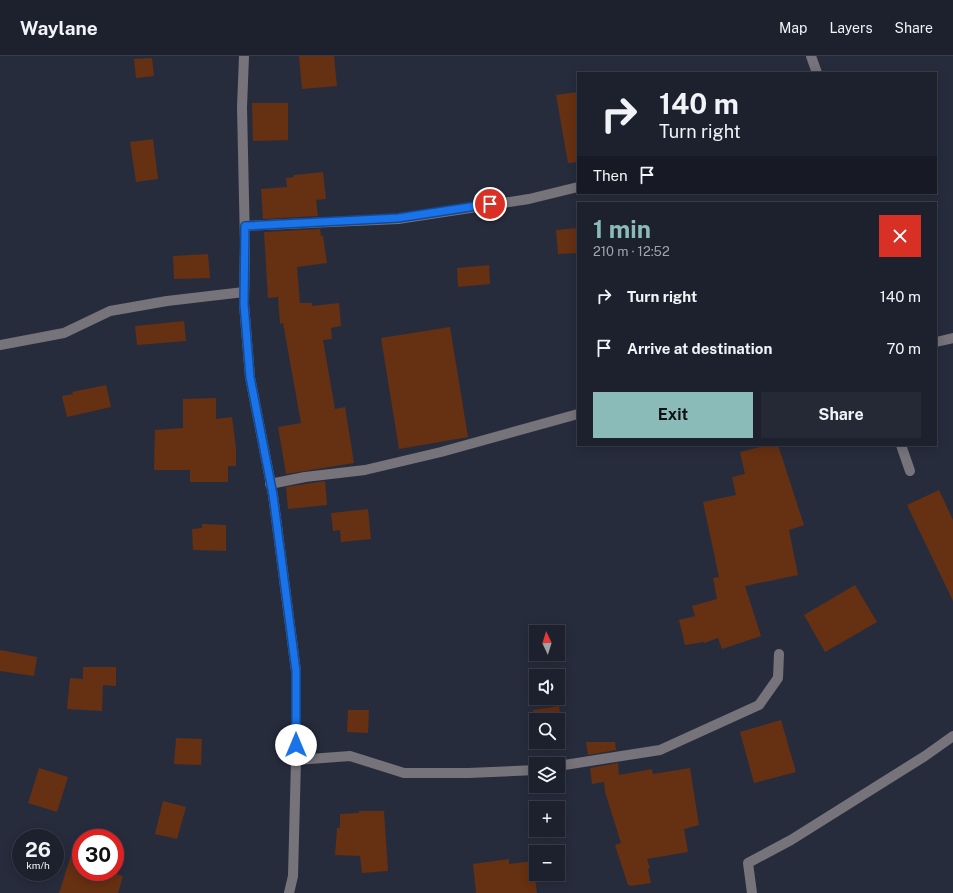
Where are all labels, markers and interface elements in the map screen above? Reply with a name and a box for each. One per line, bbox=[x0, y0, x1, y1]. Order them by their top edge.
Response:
text: Waylane bbox=[20, 17, 98, 39]
text: Map bbox=[779, 20, 807, 36]
text: Layers bbox=[829, 20, 873, 36]
text: Share bbox=[895, 20, 933, 36]
text: 140 m bbox=[659, 87, 739, 120]
icon: right bbox=[593, 88, 645, 140]
text: Turn right bbox=[659, 121, 741, 142]
icon: arrive bbox=[636, 164, 658, 186]
text: Then bbox=[593, 167, 628, 184]
pin bbox=[473, 187, 507, 221]
icon: arrive bbox=[479, 193, 501, 215]
text: 1 min bbox=[593, 215, 651, 243]
button: close bbox=[879, 215, 921, 257]
text: 210 m · 12:52 bbox=[593, 244, 670, 259]
icon: right bbox=[593, 285, 615, 307]
text: Turn right bbox=[627, 288, 697, 305]
text: 140 m bbox=[880, 288, 921, 305]
icon: arrive bbox=[593, 337, 615, 359]
text: Arrive at destination bbox=[627, 340, 772, 357]
text: 70 m bbox=[886, 340, 921, 357]
button: Exit bbox=[593, 392, 753, 438]
button: Share bbox=[761, 392, 921, 438]
north arrow bbox=[529, 625, 565, 661]
map controls bbox=[529, 625, 565, 881]
button: sound bbox=[529, 669, 565, 705]
button: search bbox=[529, 713, 565, 749]
position arrow bbox=[275, 724, 317, 766]
button: layers bbox=[529, 757, 565, 793]
button: + bbox=[529, 801, 565, 837]
speed limit sign: 30 bbox=[72, 829, 124, 881]
text: 26 bbox=[25, 838, 51, 862]
button: − bbox=[529, 845, 565, 881]
text: km/h bbox=[26, 859, 50, 871]

